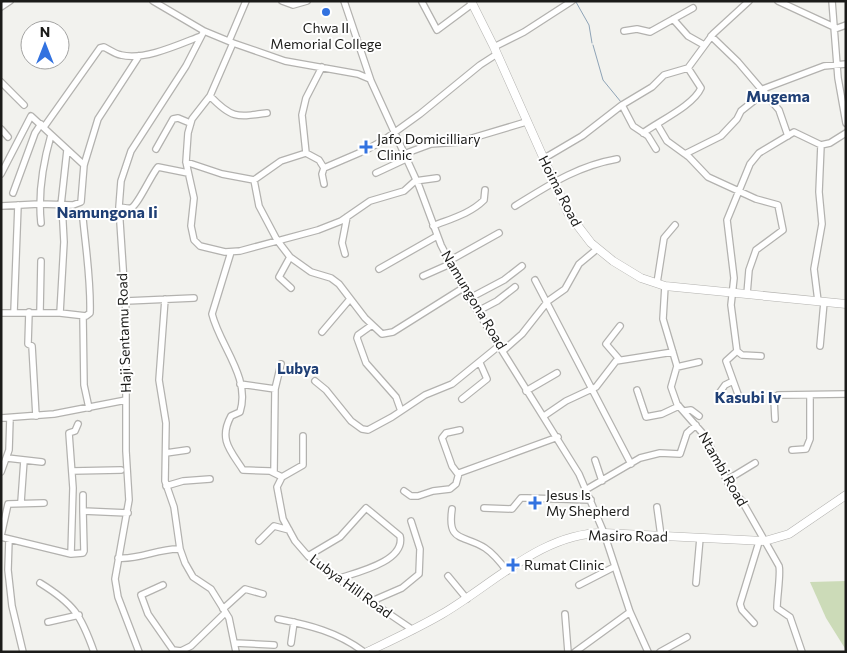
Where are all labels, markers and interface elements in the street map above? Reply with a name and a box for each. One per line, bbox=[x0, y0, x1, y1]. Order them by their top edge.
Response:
marker: Chwa II Memorial College bbox=[320, 6, 332, 18]
place label: Chwa II Memorial College bbox=[270, 19, 382, 52]
north arrow bbox=[20, 20, 70, 70]
text: N bbox=[40, 23, 50, 40]
district label: Mugema bbox=[746, 86, 810, 105]
place label: Jafo Domicilliary Clinic bbox=[377, 130, 481, 163]
marker: Jafo Domicilliary Clinic bbox=[359, 140, 373, 154]
street label: Hoima Road bbox=[535, 152, 586, 229]
district label: Namungona Ii bbox=[56, 202, 158, 221]
street label: Namungona Road bbox=[438, 247, 511, 352]
street label: Haji Sentamu Road bbox=[113, 273, 134, 393]
district label: Lubya bbox=[277, 359, 319, 377]
district label: Kasubi Iv bbox=[715, 387, 782, 406]
street label: Ntambi Road bbox=[695, 429, 752, 509]
place label: Jesus Is My Shepherd bbox=[546, 486, 630, 519]
marker: Jesus Is My Shepherd bbox=[528, 496, 542, 510]
street label: Masiro Road bbox=[588, 526, 668, 545]
street label: Lubya Hill Road bbox=[307, 550, 396, 621]
place label: Rumat Clinic bbox=[524, 556, 604, 573]
marker: Rumat Clinic bbox=[506, 558, 520, 572]

